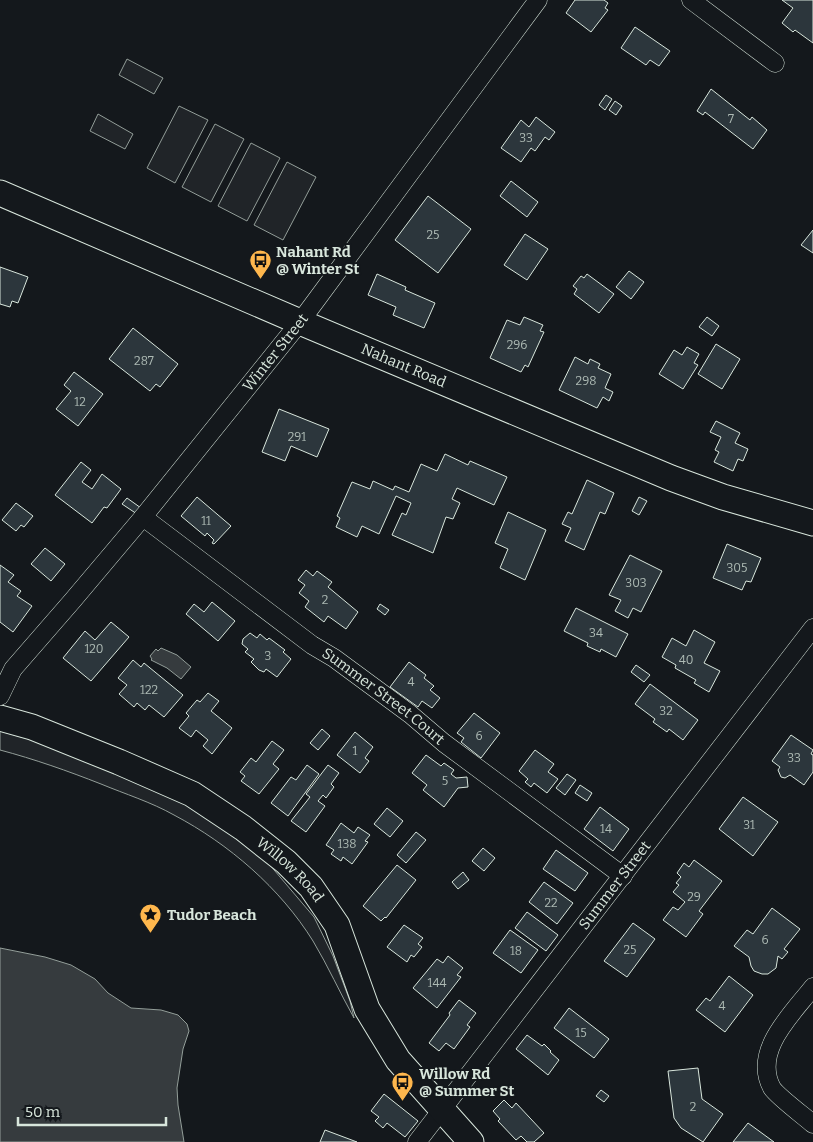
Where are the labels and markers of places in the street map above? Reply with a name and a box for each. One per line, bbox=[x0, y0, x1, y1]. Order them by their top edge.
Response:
place label: Nahant Rd @ Winter St bbox=[276, 243, 360, 278]
bus stop icon: Nahant Rd @ Winter St bbox=[248, 249, 272, 280]
place icon: Tudor Beach bbox=[139, 903, 163, 934]
place label: Tudor Beach bbox=[167, 906, 257, 924]
place label: Willow Rd @ Summer St bbox=[419, 1065, 515, 1100]
bus stop icon: Willow Rd @ Summer St bbox=[391, 1071, 415, 1102]

